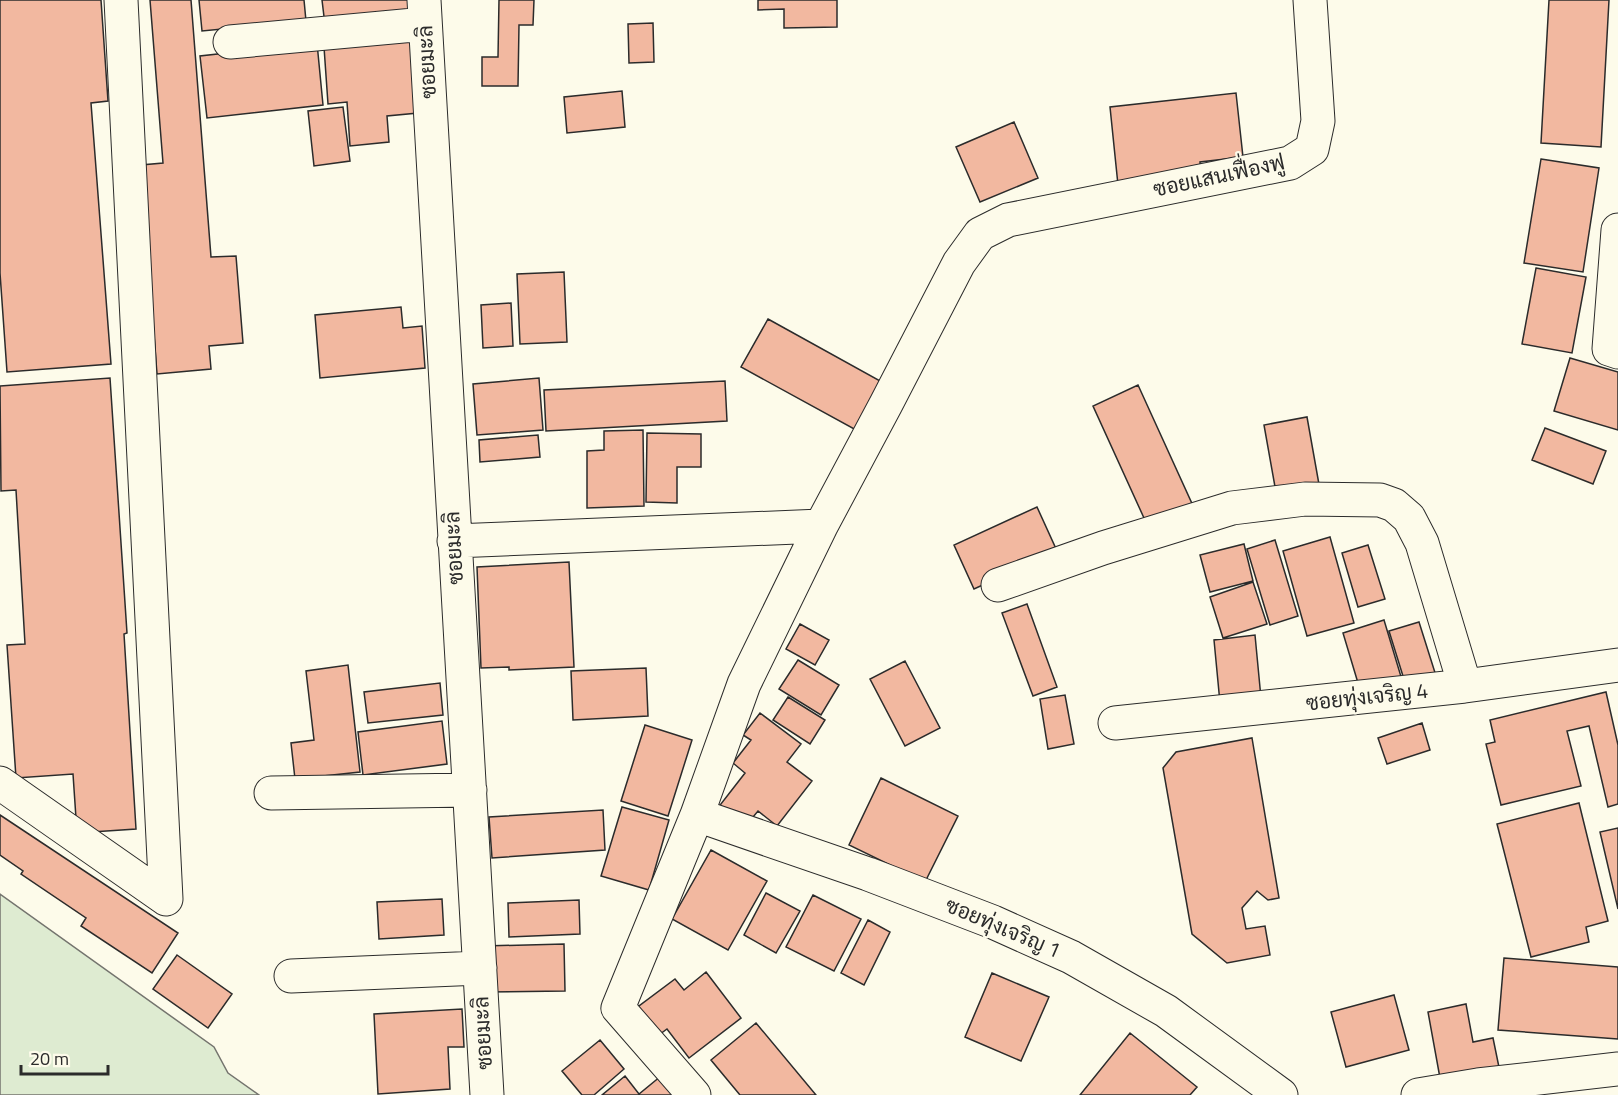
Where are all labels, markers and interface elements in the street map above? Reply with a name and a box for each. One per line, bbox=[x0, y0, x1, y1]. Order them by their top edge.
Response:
street label: ซอยมะลิ bbox=[408, 24, 444, 100]
street label: ซอยแสนเฟื่องฟู bbox=[1149, 143, 1287, 205]
street label: ซอยมะลิ bbox=[435, 510, 471, 586]
street label: ซอยทุ่งเจริญ 4 bbox=[1304, 674, 1430, 718]
street label: ซอยทุ่งเจริญ 1 bbox=[941, 888, 1066, 966]
street label: ซอยมะลิ bbox=[464, 995, 500, 1071]
scale bar bbox=[21, 1038, 108, 1076]
text: 20 m bbox=[30, 1045, 69, 1072]

